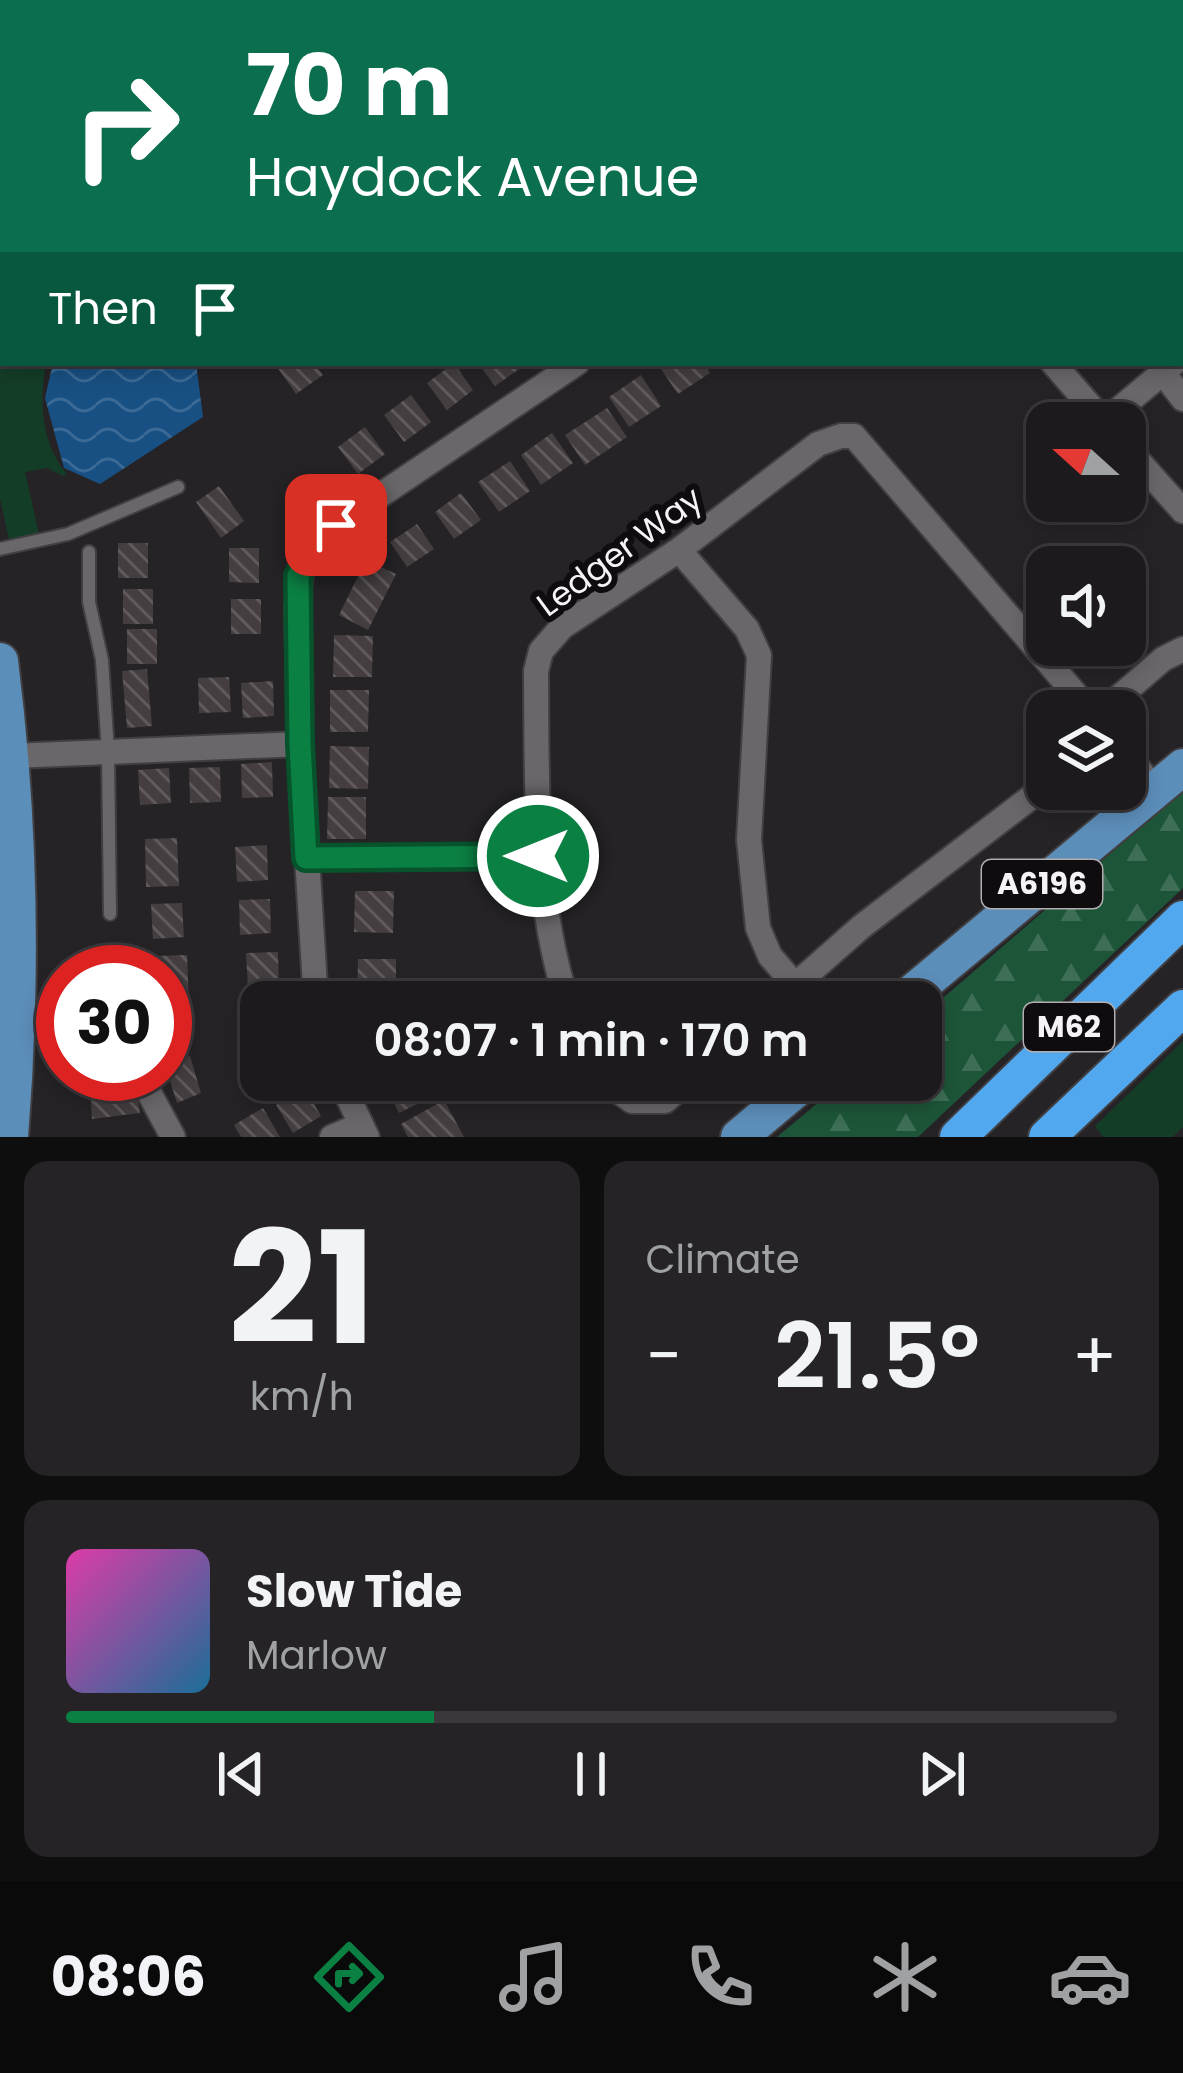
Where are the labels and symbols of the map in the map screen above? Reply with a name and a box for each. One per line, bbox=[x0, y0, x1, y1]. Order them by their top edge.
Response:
north arrow bbox=[1026, 402, 1146, 522]
pin bbox=[285, 474, 387, 576]
street label: Ledger Way bbox=[527, 475, 712, 627]
position arrow bbox=[475, 793, 601, 919]
road number: A6196 bbox=[982, 860, 1102, 908]
speed limit sign: 30 bbox=[36, 945, 192, 1101]
road number: M62 bbox=[1024, 1003, 1114, 1051]

